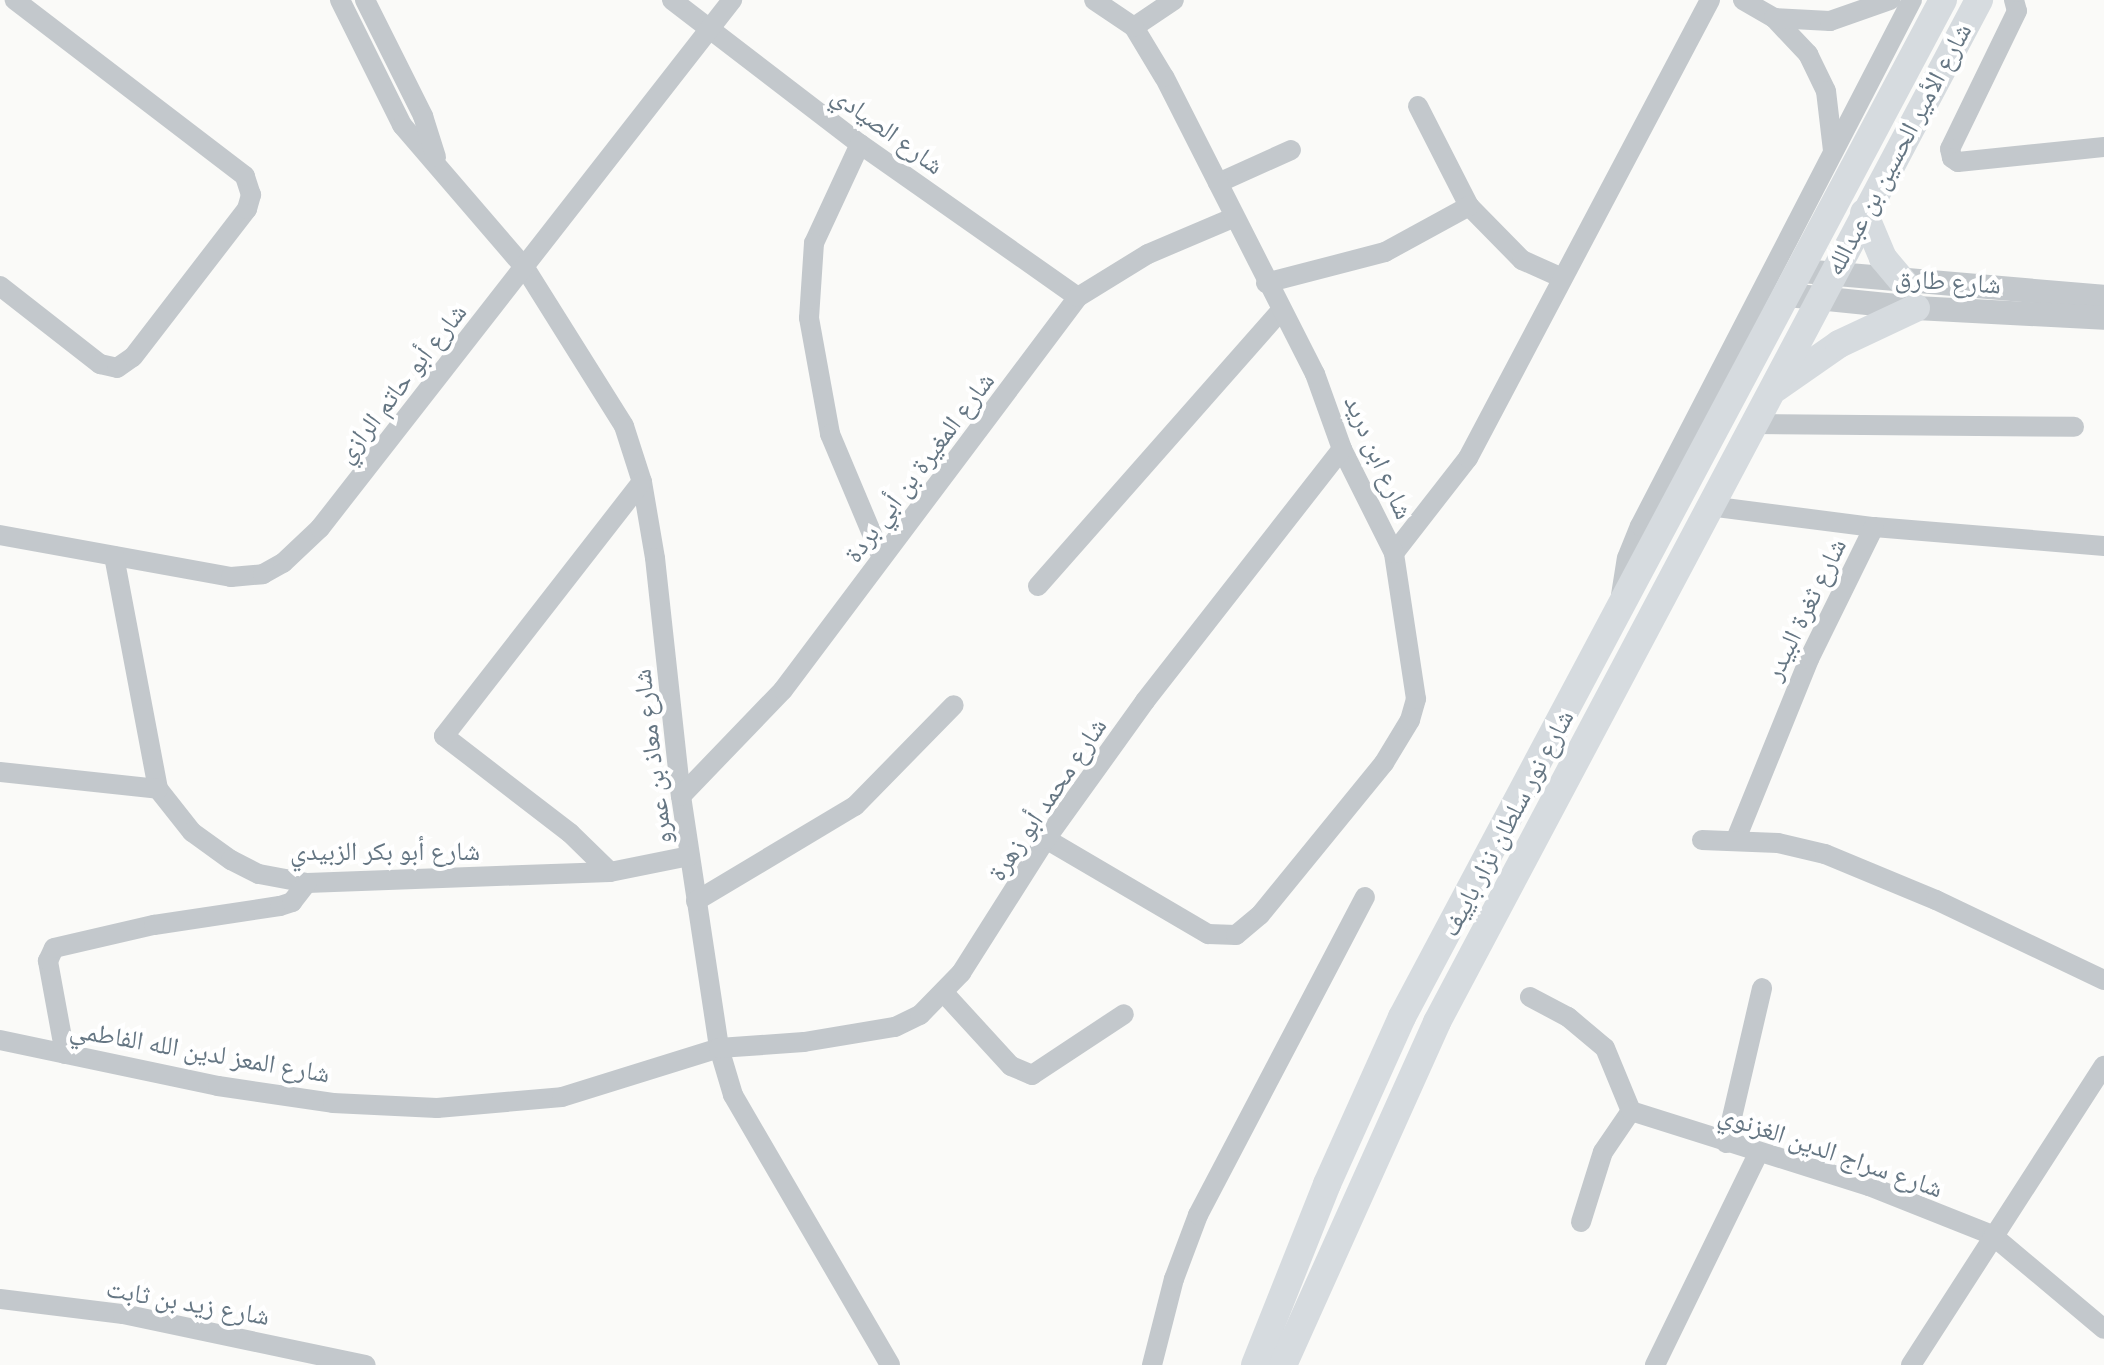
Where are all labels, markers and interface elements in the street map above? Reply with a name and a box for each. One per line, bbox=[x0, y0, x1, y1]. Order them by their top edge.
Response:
street label: شارع الأمير الحسين بن عبدالله bbox=[1818, 17, 1978, 281]
street label: شارع الصيادي bbox=[826, 79, 950, 181]
street label: شارع طارق bbox=[1894, 262, 2002, 300]
street label: شارع أبو حاتم الرازي bbox=[329, 297, 473, 469]
street label: شارع المغيرة بن أبي بردة bbox=[837, 366, 1001, 568]
street label: شارع ابن دريد bbox=[1338, 390, 1420, 524]
street label: شارع ثغرة البيدر bbox=[1757, 533, 1853, 685]
street label: شارع معاذ بن عمرو bbox=[626, 667, 678, 847]
street label: شارع نور سلطان نزار باييف bbox=[1434, 704, 1580, 942]
street label: شارع محمد أبو زهرة bbox=[981, 712, 1113, 886]
street label: شارع أبو بكر الزبيدي bbox=[290, 835, 480, 867]
street label: شارع المعز لدين الله الفاطمي bbox=[68, 1013, 332, 1089]
street label: شارع سراج الدين الغزنوي bbox=[1715, 1098, 1947, 1204]
street label: شارع زيد بن ثابت bbox=[104, 1272, 272, 1332]

